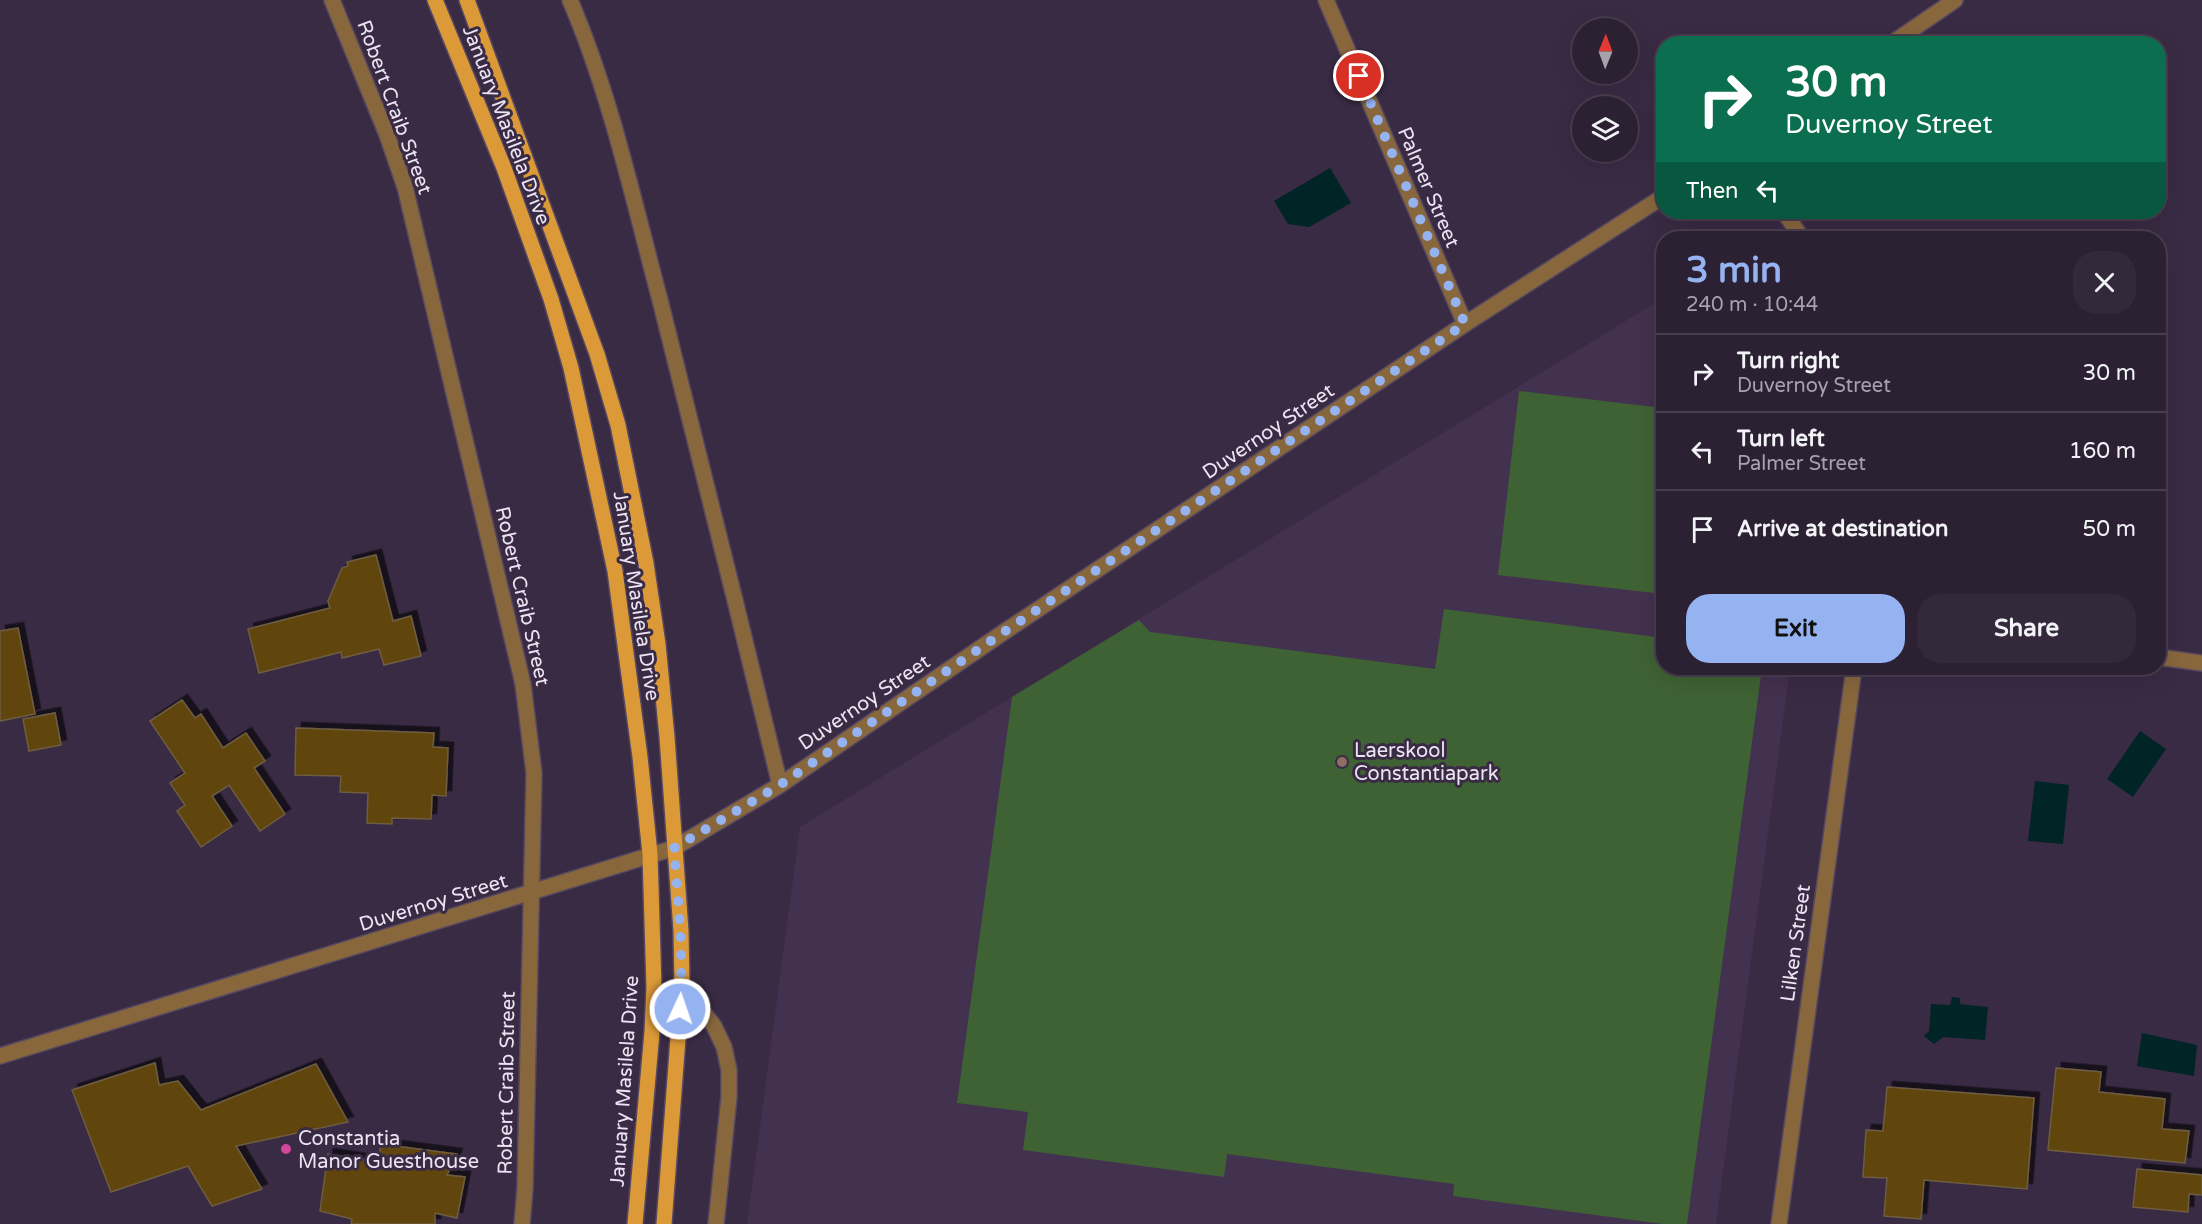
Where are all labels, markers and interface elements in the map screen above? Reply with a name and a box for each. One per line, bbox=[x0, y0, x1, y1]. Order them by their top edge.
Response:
street label: Robert Craib Street bbox=[351, 17, 437, 198]
north arrow bbox=[1572, 18, 1638, 84]
map controls bbox=[1572, 18, 1638, 162]
street label: January Masilela Drive bbox=[457, 22, 555, 229]
pin bbox=[1333, 50, 1384, 101]
text: 30 m bbox=[1785, 57, 1887, 108]
icon: arrive bbox=[1342, 59, 1375, 92]
icon: right bbox=[1686, 60, 1764, 138]
button: layers bbox=[1572, 96, 1638, 162]
text: Duvernoy Street bbox=[1785, 108, 1993, 141]
street label: Palmer Street bbox=[1392, 123, 1464, 252]
icon: left bbox=[1751, 174, 1784, 207]
text: Then bbox=[1686, 178, 1739, 204]
text: 3 min bbox=[1686, 249, 1782, 292]
button: close bbox=[2073, 251, 2136, 314]
text: 240 m · 10:44 bbox=[1686, 293, 1818, 317]
text: Turn right bbox=[1737, 348, 1839, 374]
icon: right bbox=[1686, 357, 1719, 390]
text: 30 m bbox=[2082, 360, 2136, 386]
text: Duvernoy Street bbox=[1737, 374, 1891, 398]
street label: Duvernoy Street bbox=[1198, 379, 1339, 485]
text: Turn left bbox=[1737, 426, 1825, 452]
icon: left bbox=[1686, 435, 1719, 468]
text: 160 m bbox=[2069, 438, 2136, 464]
text: Palmer Street bbox=[1737, 452, 1866, 476]
street label: January Masilela Drive bbox=[608, 490, 664, 703]
street label: Robert Craib Street bbox=[490, 504, 554, 689]
icon: arrive bbox=[1686, 513, 1719, 546]
text: Arrive at destination bbox=[1737, 516, 1948, 542]
text: 50 m bbox=[2082, 516, 2136, 542]
button: Exit bbox=[1686, 594, 1905, 663]
button: Share bbox=[1917, 594, 2136, 663]
street label: Duvernoy Street bbox=[794, 650, 935, 756]
place label: Laerskool Constantiapark bbox=[1354, 739, 1499, 786]
marker: Laerskool Constantiapark bbox=[1335, 755, 1349, 769]
street label: Duvernoy Street bbox=[356, 869, 511, 937]
street label: Lilken Street bbox=[1776, 883, 1816, 1003]
street label: January Masilela Drive bbox=[606, 975, 644, 1188]
position arrow bbox=[648, 977, 712, 1041]
street label: Robert Craib Street bbox=[493, 991, 521, 1175]
place label: Constantia Manor Guesthouse bbox=[298, 1127, 479, 1174]
marker: Constantia Manor Guesthouse bbox=[279, 1142, 293, 1156]

